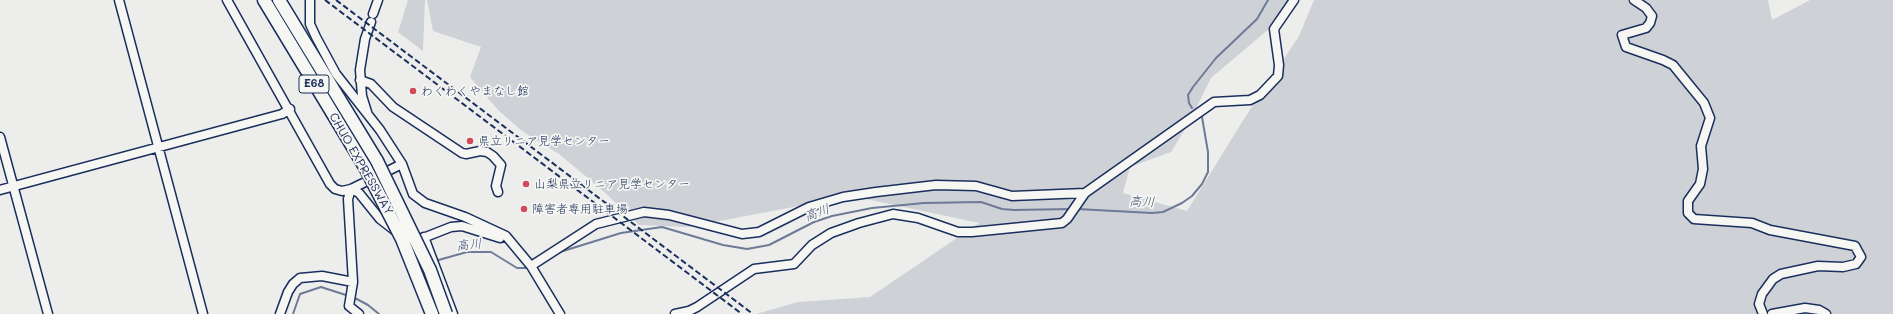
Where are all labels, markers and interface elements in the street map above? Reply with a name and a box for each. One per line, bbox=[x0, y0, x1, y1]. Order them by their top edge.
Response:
road number: E68 bbox=[299, 75, 329, 93]
place label: わくわくやまなし館 bbox=[421, 84, 529, 98]
marker: わくわくやまなし館 bbox=[408, 86, 418, 96]
street label: CHUO EXPRESSWAY bbox=[326, 110, 396, 218]
place label: 県立リニア見学センター bbox=[478, 134, 610, 148]
marker: 県立リニア見学センター bbox=[465, 136, 475, 146]
place label: 山梨県立リニア見学センター bbox=[534, 177, 690, 191]
marker: 山梨県立リニア見学センター bbox=[521, 179, 531, 189]
water label: 高川 bbox=[1129, 194, 1155, 210]
water label: 高川 bbox=[802, 201, 832, 225]
place label: 障害者専用駐車場 bbox=[532, 202, 628, 216]
marker: 障害者専用駐車場 bbox=[519, 204, 529, 214]
water label: 高川 bbox=[455, 236, 483, 254]

